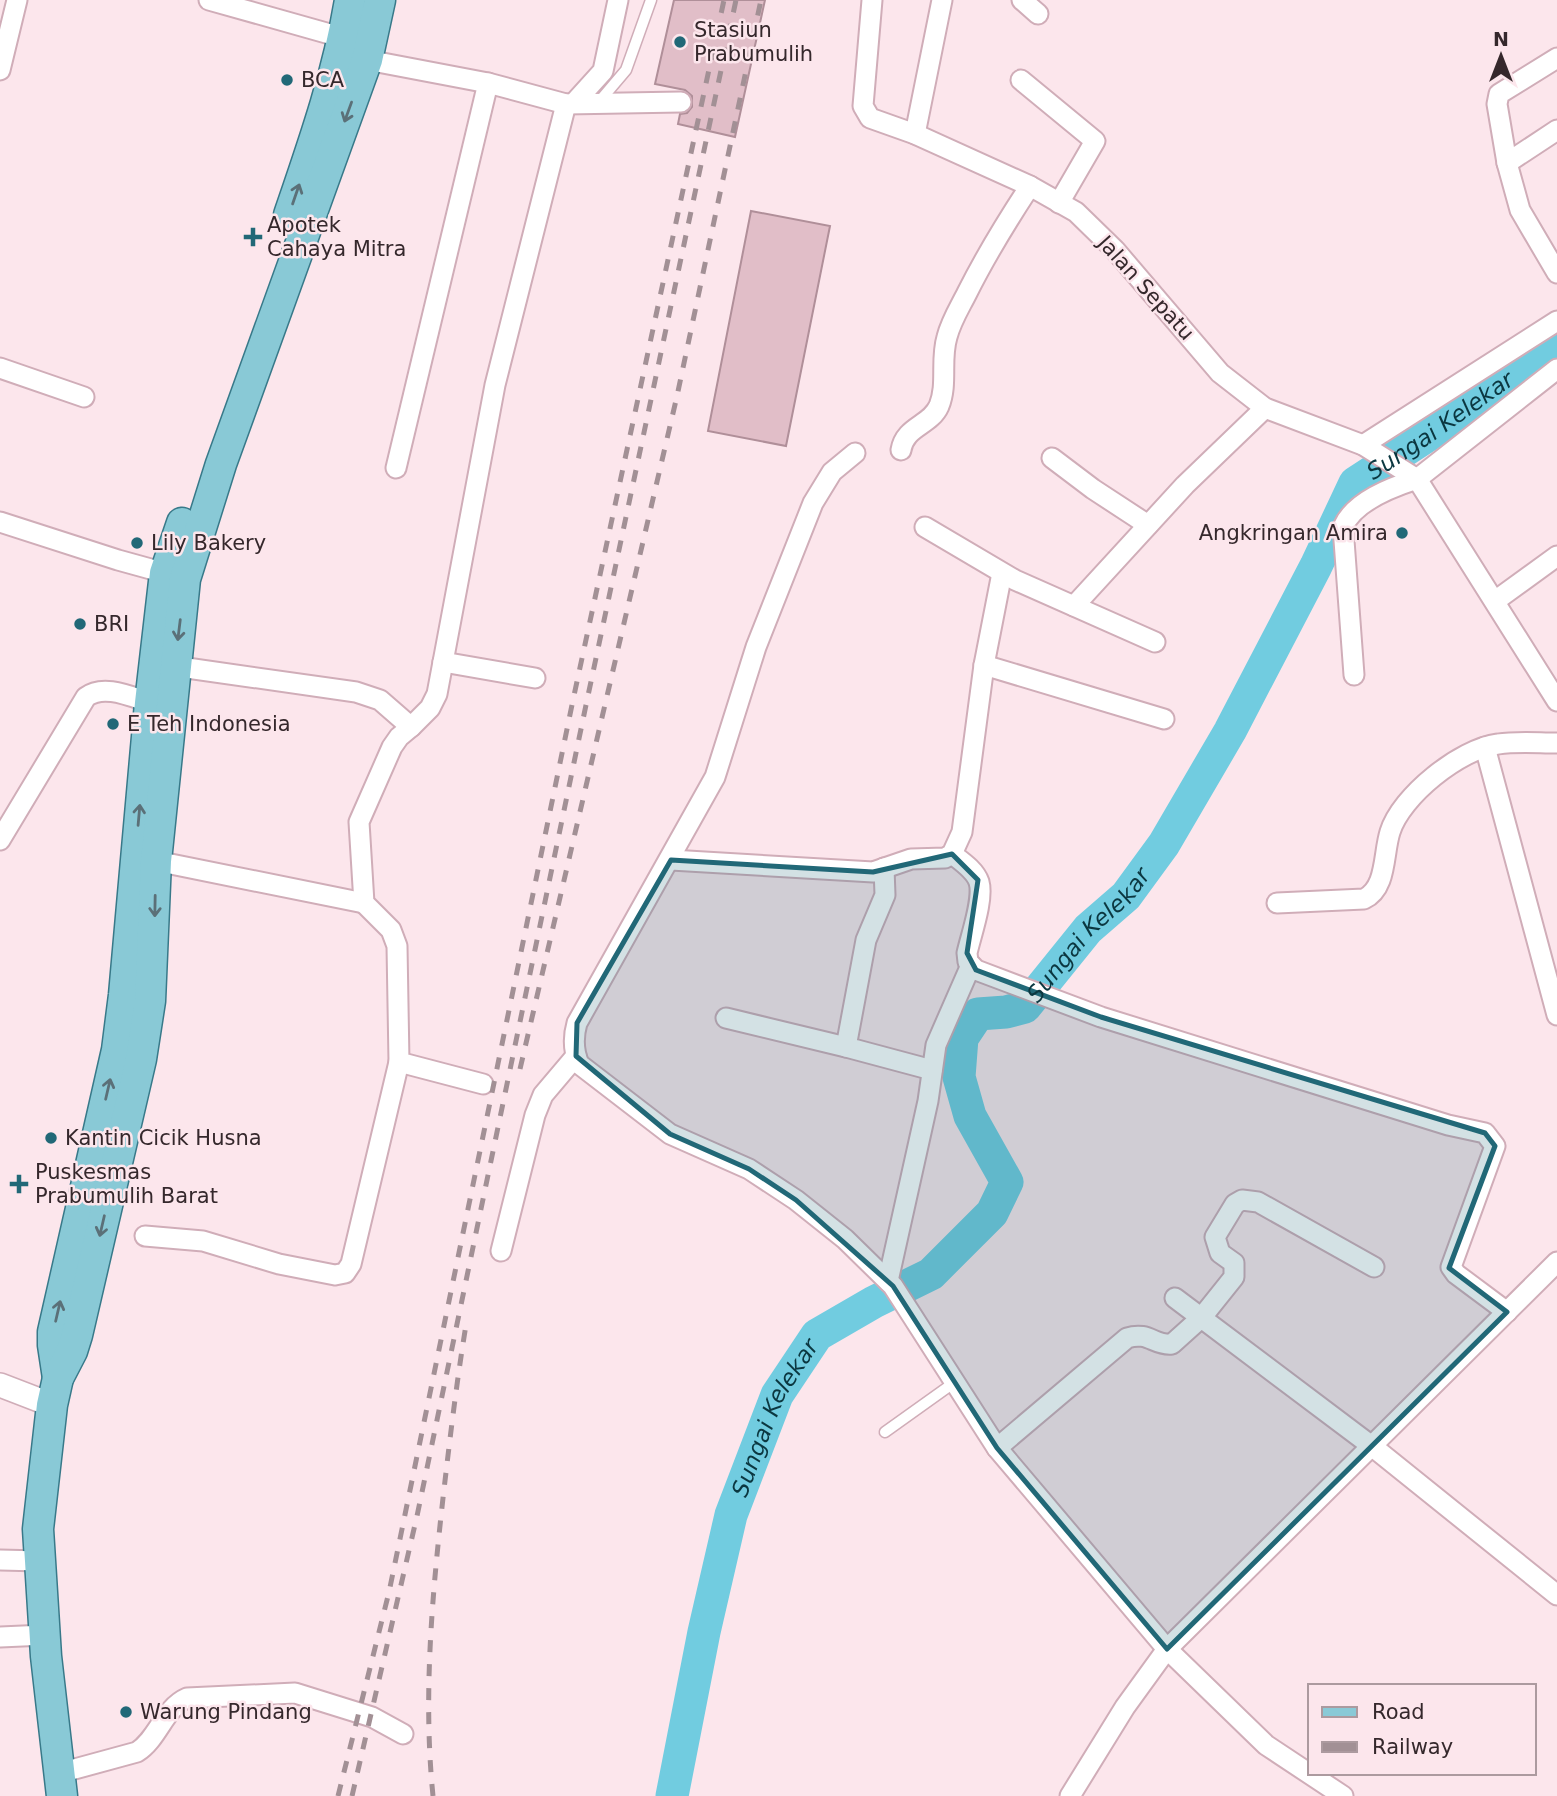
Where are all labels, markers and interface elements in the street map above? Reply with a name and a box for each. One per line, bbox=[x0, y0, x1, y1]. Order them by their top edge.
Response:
place label: Stasiun Prabumulih bbox=[694, 18, 813, 66]
north arrow bbox=[1466, 21, 1536, 91]
text: N bbox=[1493, 28, 1509, 50]
marker: Stasiun Prabumulih bbox=[672, 34, 688, 50]
place label: BCA bbox=[301, 68, 345, 92]
marker: BCA bbox=[279, 72, 295, 88]
one-way arrow bbox=[341, 101, 353, 123]
one-way arrow bbox=[291, 184, 303, 206]
place label: Apotek Cahaya Mitra bbox=[267, 213, 406, 261]
marker: Apotek Cahaya Mitra bbox=[245, 229, 261, 245]
street label: Jalan Sepatu bbox=[1092, 230, 1199, 345]
water label: Sungai Kelekar bbox=[1362, 365, 1520, 485]
place label: Angkringan Amira bbox=[1199, 521, 1388, 545]
marker: Angkringan Amira bbox=[1394, 525, 1410, 541]
place label: Lily Bakery bbox=[151, 531, 266, 555]
marker: Lily Bakery bbox=[129, 535, 145, 551]
place label: BRI bbox=[94, 612, 129, 636]
marker: BRI bbox=[72, 616, 88, 632]
one-way arrow bbox=[173, 619, 186, 641]
place label: E Teh Indonesia bbox=[127, 712, 291, 736]
marker: E Teh Indonesia bbox=[105, 716, 121, 732]
one-way arrow bbox=[133, 804, 146, 826]
water label: Sungai Kelekar bbox=[1021, 861, 1156, 1007]
one-way arrow bbox=[148, 894, 162, 917]
one-way arrow bbox=[102, 1078, 115, 1101]
place label: Kantin Cicik Husna bbox=[65, 1126, 262, 1150]
marker: Kantin Cicik Husna bbox=[43, 1130, 59, 1146]
place label: Puskesmas Prabumulih Barat bbox=[35, 1160, 218, 1208]
marker: Puskesmas Prabumulih Barat bbox=[9, 1174, 29, 1194]
one-way arrow bbox=[95, 1214, 108, 1237]
one-way arrow bbox=[52, 1300, 65, 1323]
water label: Sungai Kelekar bbox=[726, 1333, 824, 1500]
legend bbox=[1308, 1684, 1536, 1775]
place label: Warung Pindang bbox=[140, 1700, 312, 1724]
text: Road bbox=[1372, 1700, 1425, 1724]
marker: Warung Pindang bbox=[118, 1704, 134, 1720]
text: Railway bbox=[1372, 1735, 1453, 1759]

